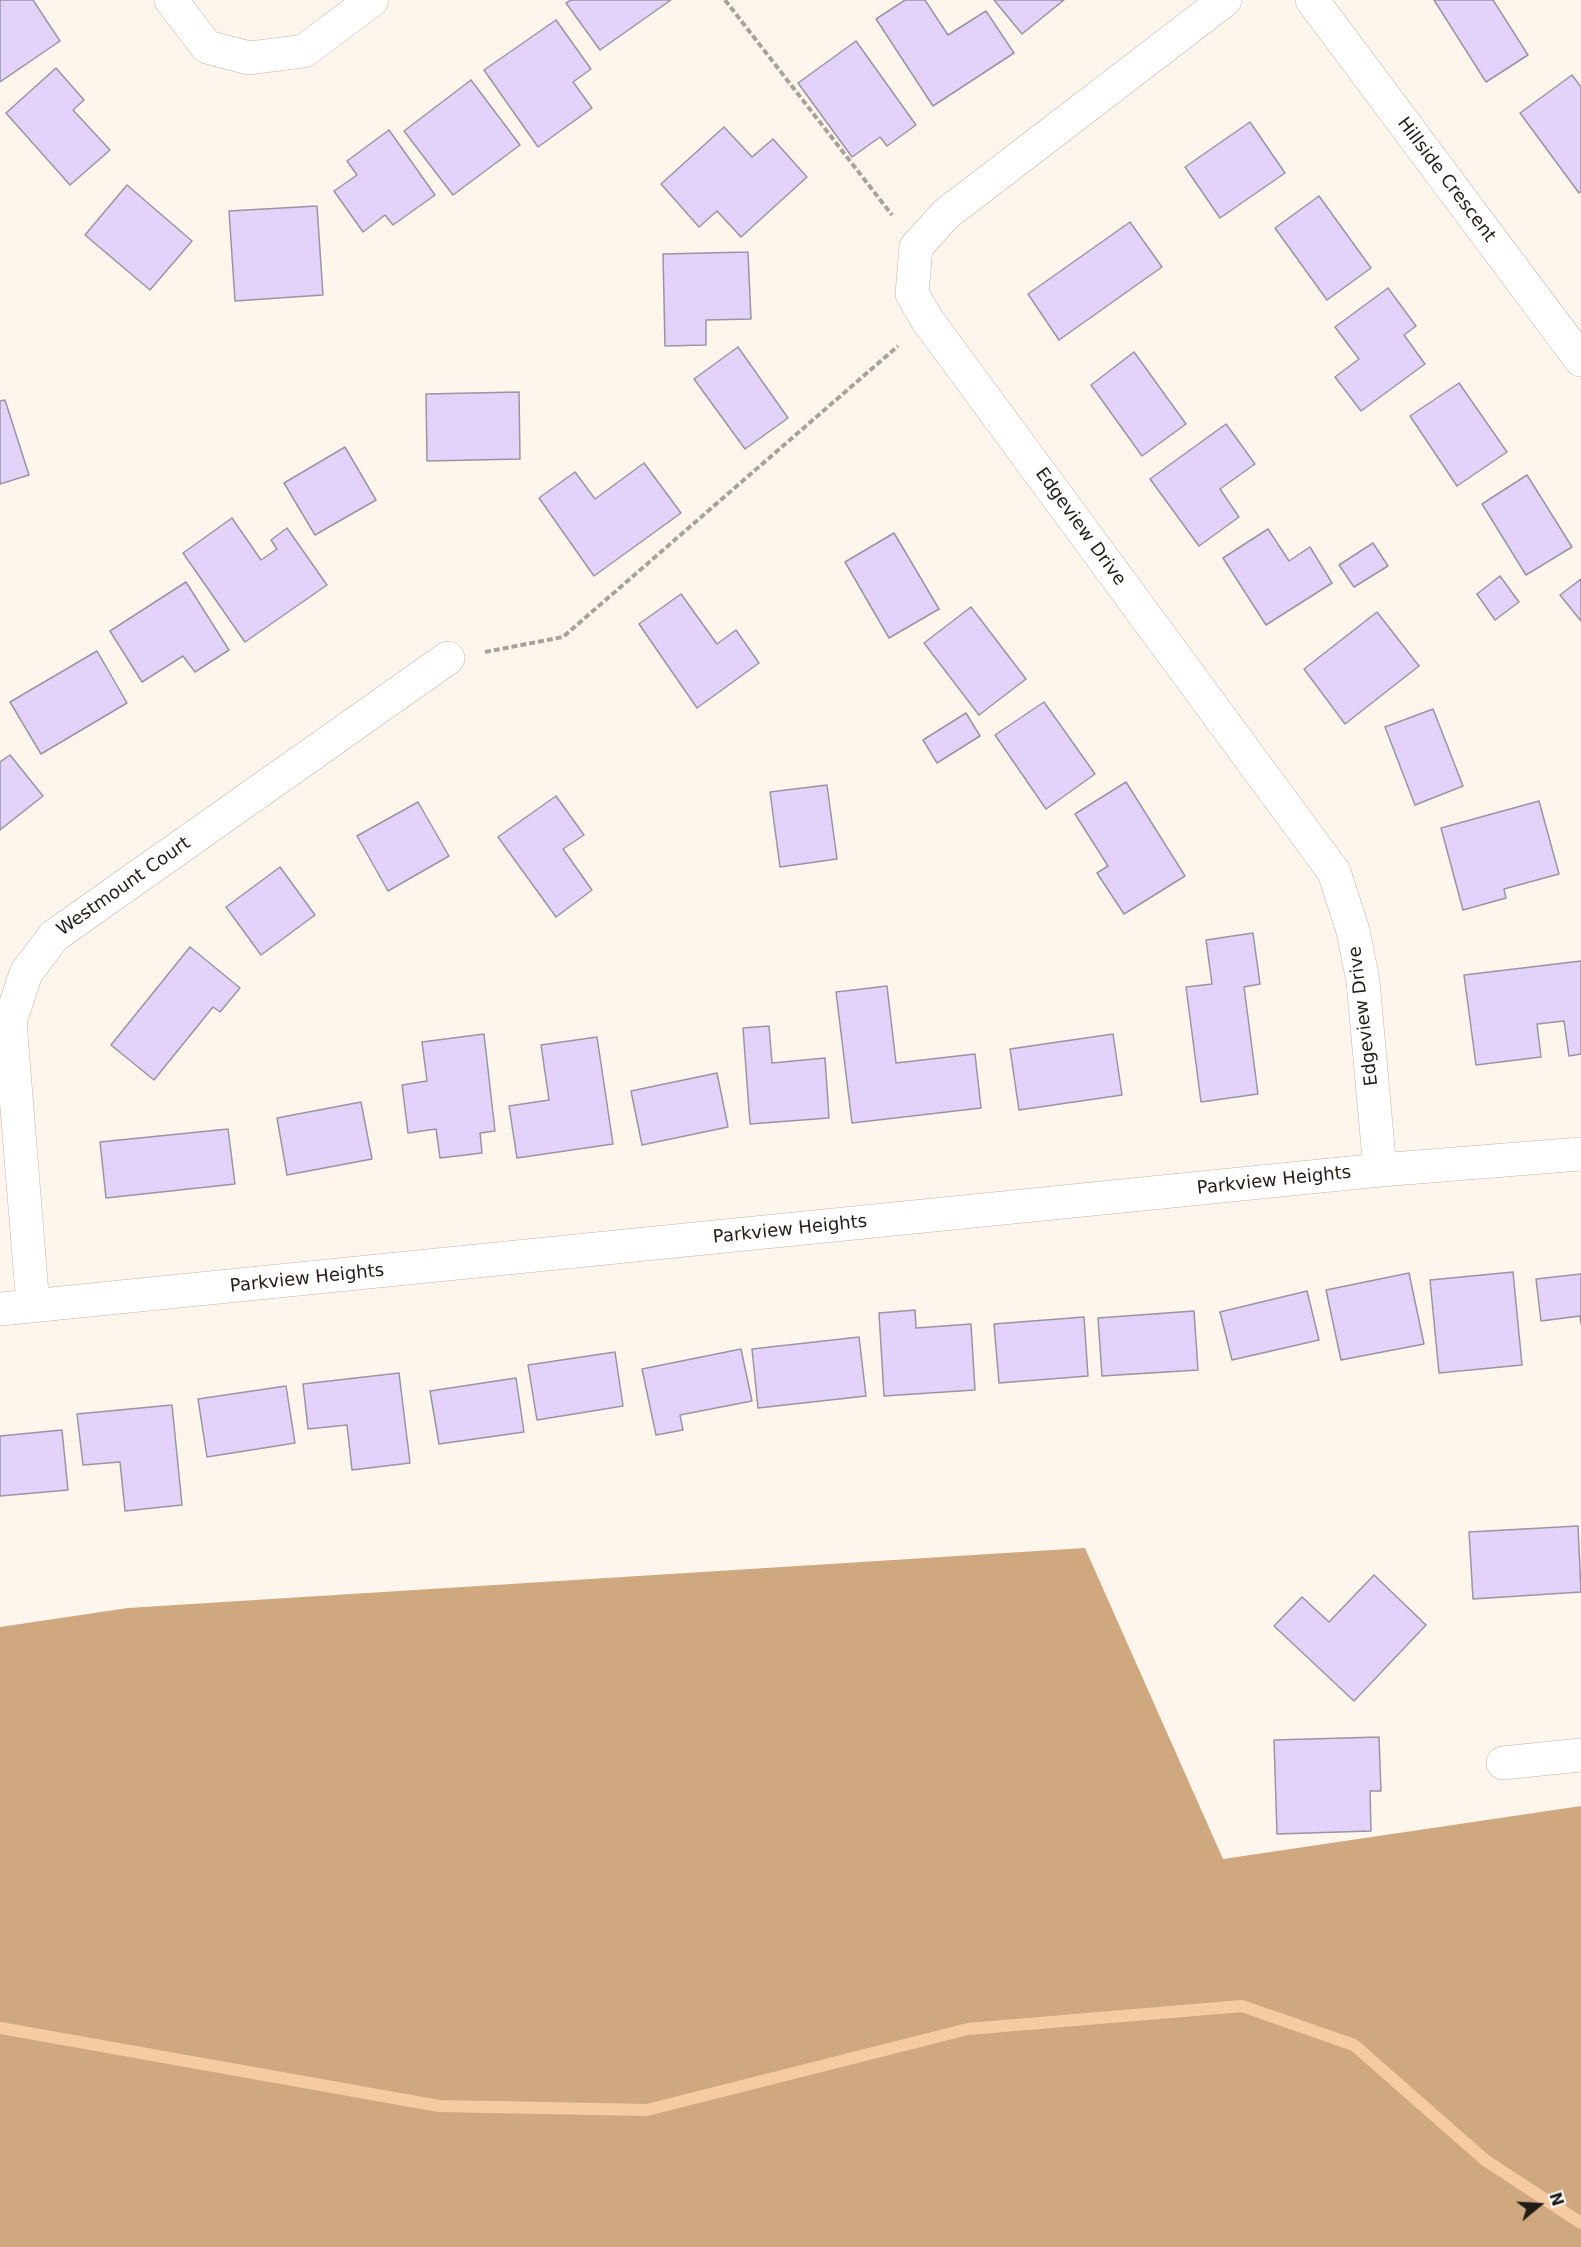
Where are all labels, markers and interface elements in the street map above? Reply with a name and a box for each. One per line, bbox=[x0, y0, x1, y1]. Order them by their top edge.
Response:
street label: Hillside Crescent bbox=[1392, 113, 1500, 247]
street label: Edgeview Drive bbox=[1030, 464, 1130, 590]
street label: Westmount Court bbox=[53, 833, 195, 941]
street label: Edgeview Drive bbox=[1345, 945, 1383, 1087]
street label: Parkview Heights bbox=[1196, 1162, 1352, 1200]
street label: Parkview Heights bbox=[712, 1211, 868, 1249]
street label: Parkview Heights bbox=[229, 1260, 385, 1298]
north arrow bbox=[1509, 2175, 1569, 2235]
text: N bbox=[1545, 2190, 1568, 2209]

